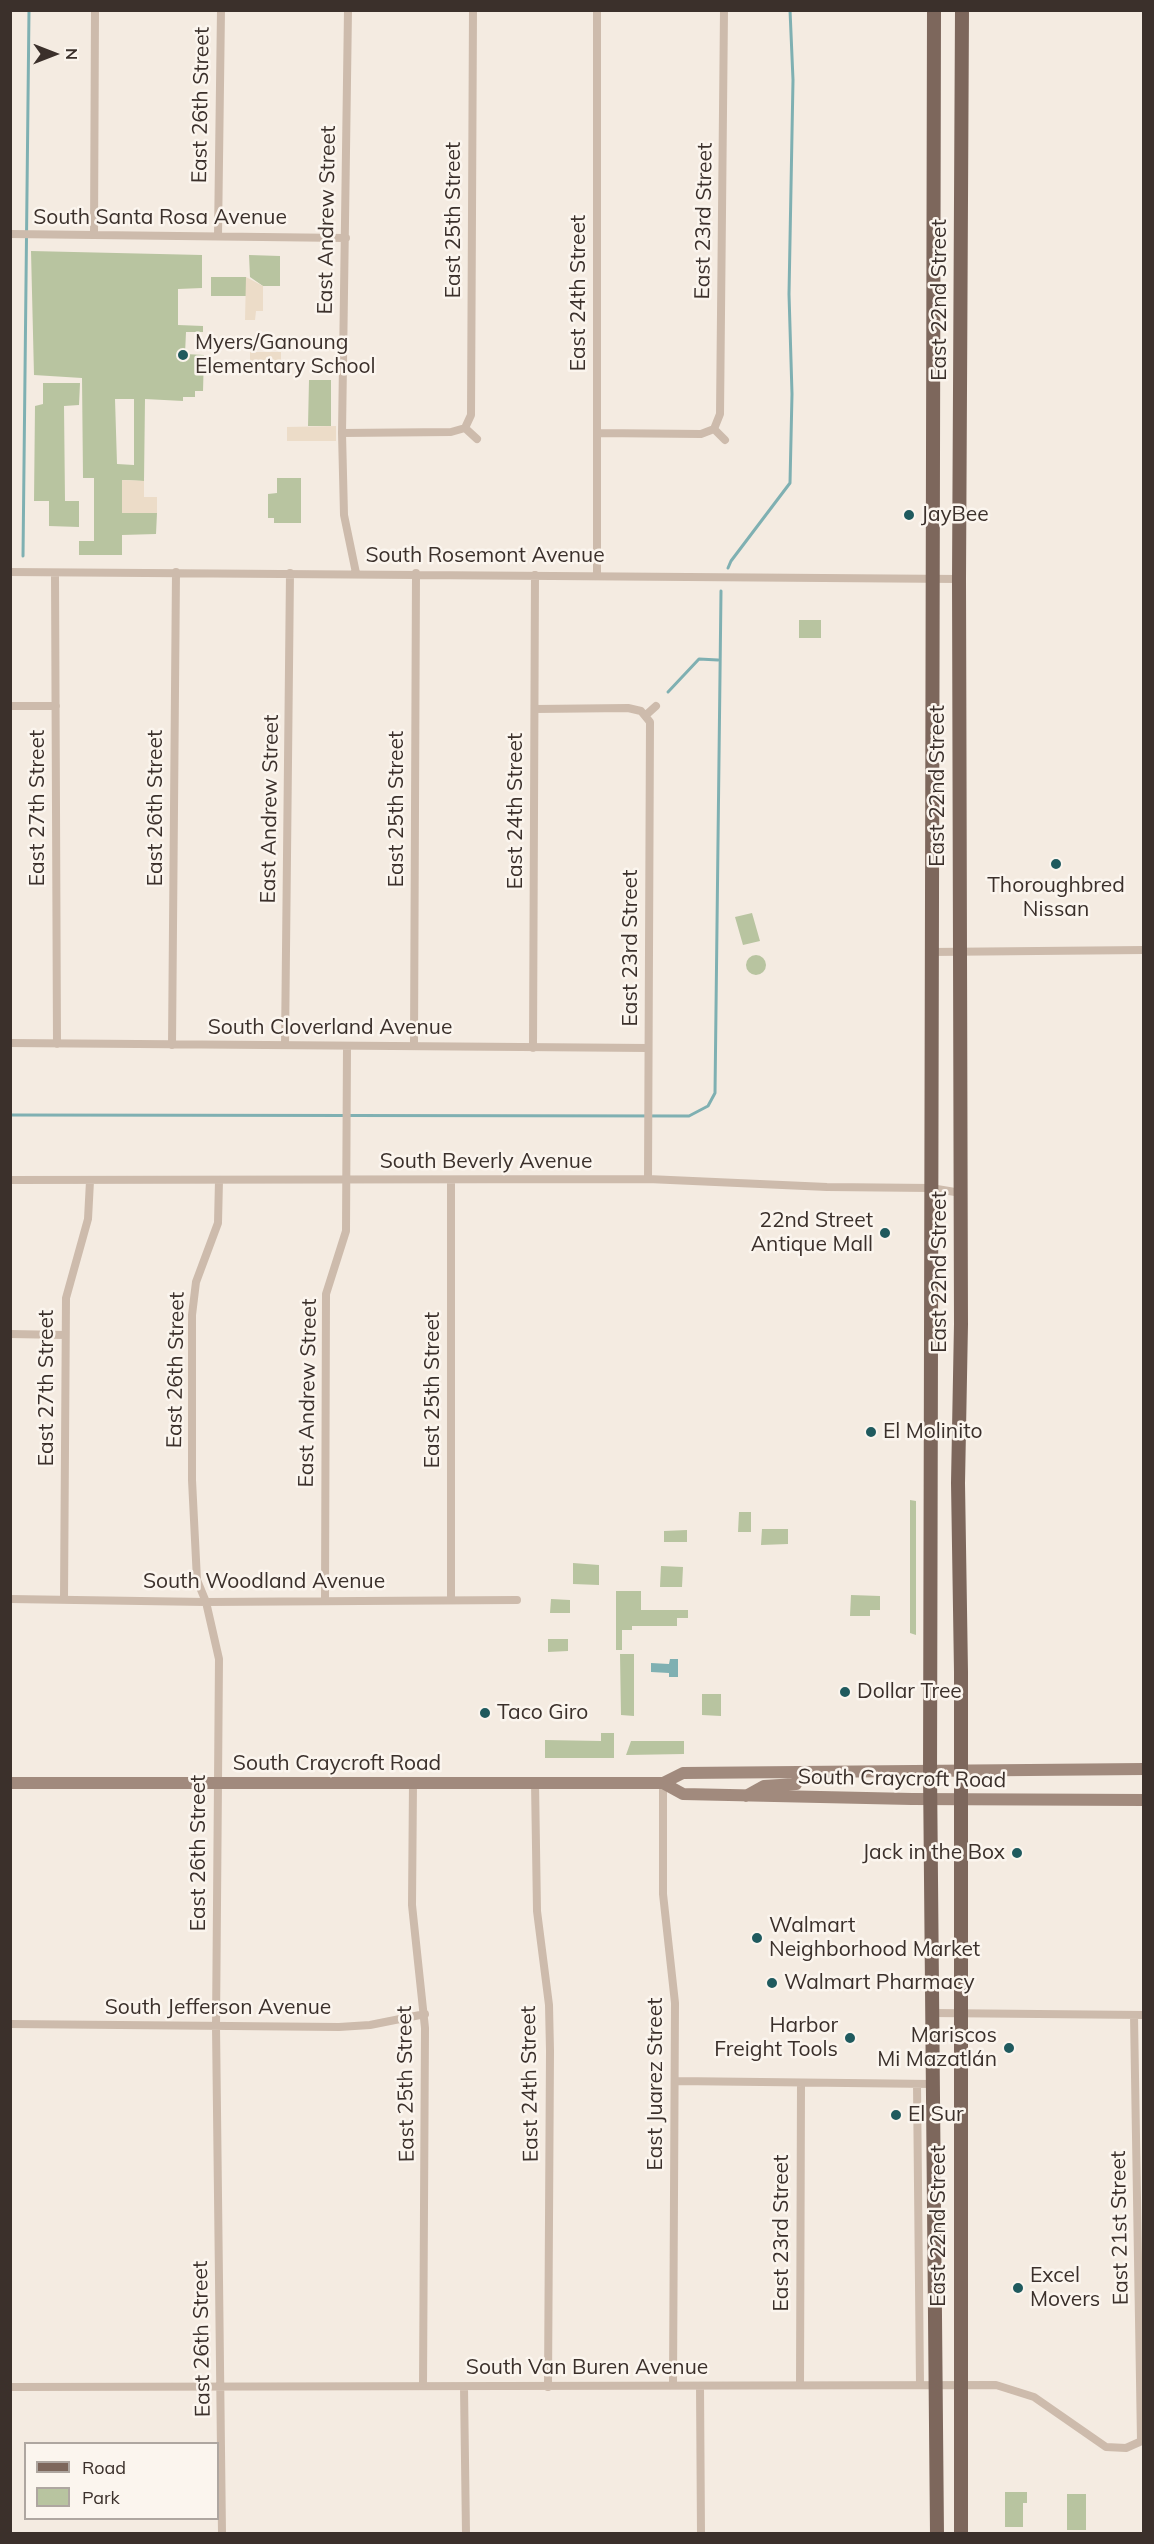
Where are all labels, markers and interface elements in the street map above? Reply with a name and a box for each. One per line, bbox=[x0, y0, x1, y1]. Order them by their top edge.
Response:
north arrow bbox=[24, 24, 84, 84]
street label: East 26th Street bbox=[187, 27, 215, 183]
text: N bbox=[62, 48, 82, 60]
street label: East Andrew Street bbox=[313, 125, 341, 315]
street label: East 25th Street bbox=[441, 142, 467, 298]
street label: East 23rd Street bbox=[690, 142, 718, 300]
street label: South Santa Rosa Avenue bbox=[33, 205, 287, 231]
street label: East 24th Street bbox=[566, 215, 592, 371]
street label: East 22nd Street bbox=[927, 219, 953, 381]
place label: Myers/Ganoung Elementary School bbox=[195, 330, 376, 380]
marker: Myers/Ganoung Elementary School bbox=[176, 348, 190, 362]
place label: JayBee bbox=[921, 502, 989, 528]
marker: JayBee bbox=[902, 508, 916, 522]
street label: South Rosemont Avenue bbox=[365, 543, 605, 569]
street label: East 22nd Street bbox=[925, 705, 951, 867]
street label: East Andrew Street bbox=[256, 714, 284, 904]
street label: East 27th Street bbox=[25, 730, 51, 886]
street label: East 26th Street bbox=[143, 730, 169, 886]
street label: East 25th Street bbox=[384, 731, 410, 887]
street label: East 24th Street bbox=[503, 733, 529, 889]
marker: Thoroughbred Nissan bbox=[1049, 857, 1063, 871]
street label: East 23rd Street bbox=[618, 870, 644, 1026]
place label: Thoroughbred Nissan bbox=[987, 873, 1125, 923]
street label: South Cloverland Avenue bbox=[208, 1015, 452, 1041]
street label: South Beverly Avenue bbox=[380, 1149, 592, 1175]
street label: East 22nd Street bbox=[927, 1191, 953, 1353]
place label: 22nd Street Antique Mall bbox=[751, 1208, 873, 1258]
marker: 22nd Street Antique Mall bbox=[878, 1226, 892, 1240]
street label: East 26th Street bbox=[162, 1292, 190, 1448]
street label: East Andrew Street bbox=[294, 1298, 322, 1488]
street label: East 27th Street bbox=[34, 1310, 60, 1466]
street label: East 25th Street bbox=[420, 1312, 446, 1468]
place label: El Molinito bbox=[883, 1419, 982, 1445]
marker: El Molinito bbox=[864, 1425, 878, 1439]
street label: South Woodland Avenue bbox=[143, 1569, 385, 1595]
place label: Dollar Tree bbox=[857, 1679, 962, 1705]
marker: Dollar Tree bbox=[838, 1685, 852, 1699]
place label: Taco Giro bbox=[497, 1700, 588, 1726]
marker: Taco Giro bbox=[478, 1706, 492, 1720]
street label: South Craycroft Road bbox=[233, 1751, 441, 1777]
street label: South Craycroft Road bbox=[798, 1765, 1006, 1793]
street label: East 26th Street bbox=[186, 1775, 212, 1931]
place label: Jack in the Box bbox=[862, 1840, 1005, 1866]
marker: Jack in the Box bbox=[1010, 1846, 1024, 1860]
place label: Walmart Neighborhood Market bbox=[769, 1913, 980, 1963]
marker: Walmart Neighborhood Market bbox=[750, 1931, 764, 1945]
place label: Walmart Pharmacy bbox=[784, 1970, 975, 1996]
marker: Walmart Pharmacy bbox=[765, 1976, 779, 1990]
street label: South Jefferson Avenue bbox=[105, 1995, 331, 2021]
street label: East Juarez Street bbox=[643, 1998, 669, 2170]
street label: East 25th Street bbox=[392, 2006, 420, 2162]
street label: East 24th Street bbox=[516, 2006, 544, 2162]
place label: Harbor Freight Tools bbox=[714, 2013, 838, 2063]
place label: Mariscos Mi Mazatlán bbox=[877, 2023, 997, 2073]
marker: Harbor Freight Tools bbox=[843, 2031, 857, 2045]
marker: Mariscos Mi Mazatlán bbox=[1002, 2041, 1016, 2055]
place label: El Sur bbox=[908, 2102, 964, 2128]
marker: El Sur bbox=[889, 2108, 903, 2122]
street label: East 22nd Street bbox=[926, 2145, 952, 2307]
street label: East 21st Street bbox=[1106, 2151, 1134, 2305]
street label: East 23rd Street bbox=[769, 2155, 795, 2311]
street label: East 26th Street bbox=[188, 2261, 216, 2417]
place label: Excel Movers bbox=[1030, 2263, 1100, 2313]
marker: Excel Movers bbox=[1011, 2281, 1025, 2295]
street label: South Van Buren Avenue bbox=[466, 2355, 708, 2381]
legend bbox=[24, 2442, 219, 2520]
text: Road bbox=[82, 2456, 126, 2479]
text: Park bbox=[82, 2486, 120, 2509]

